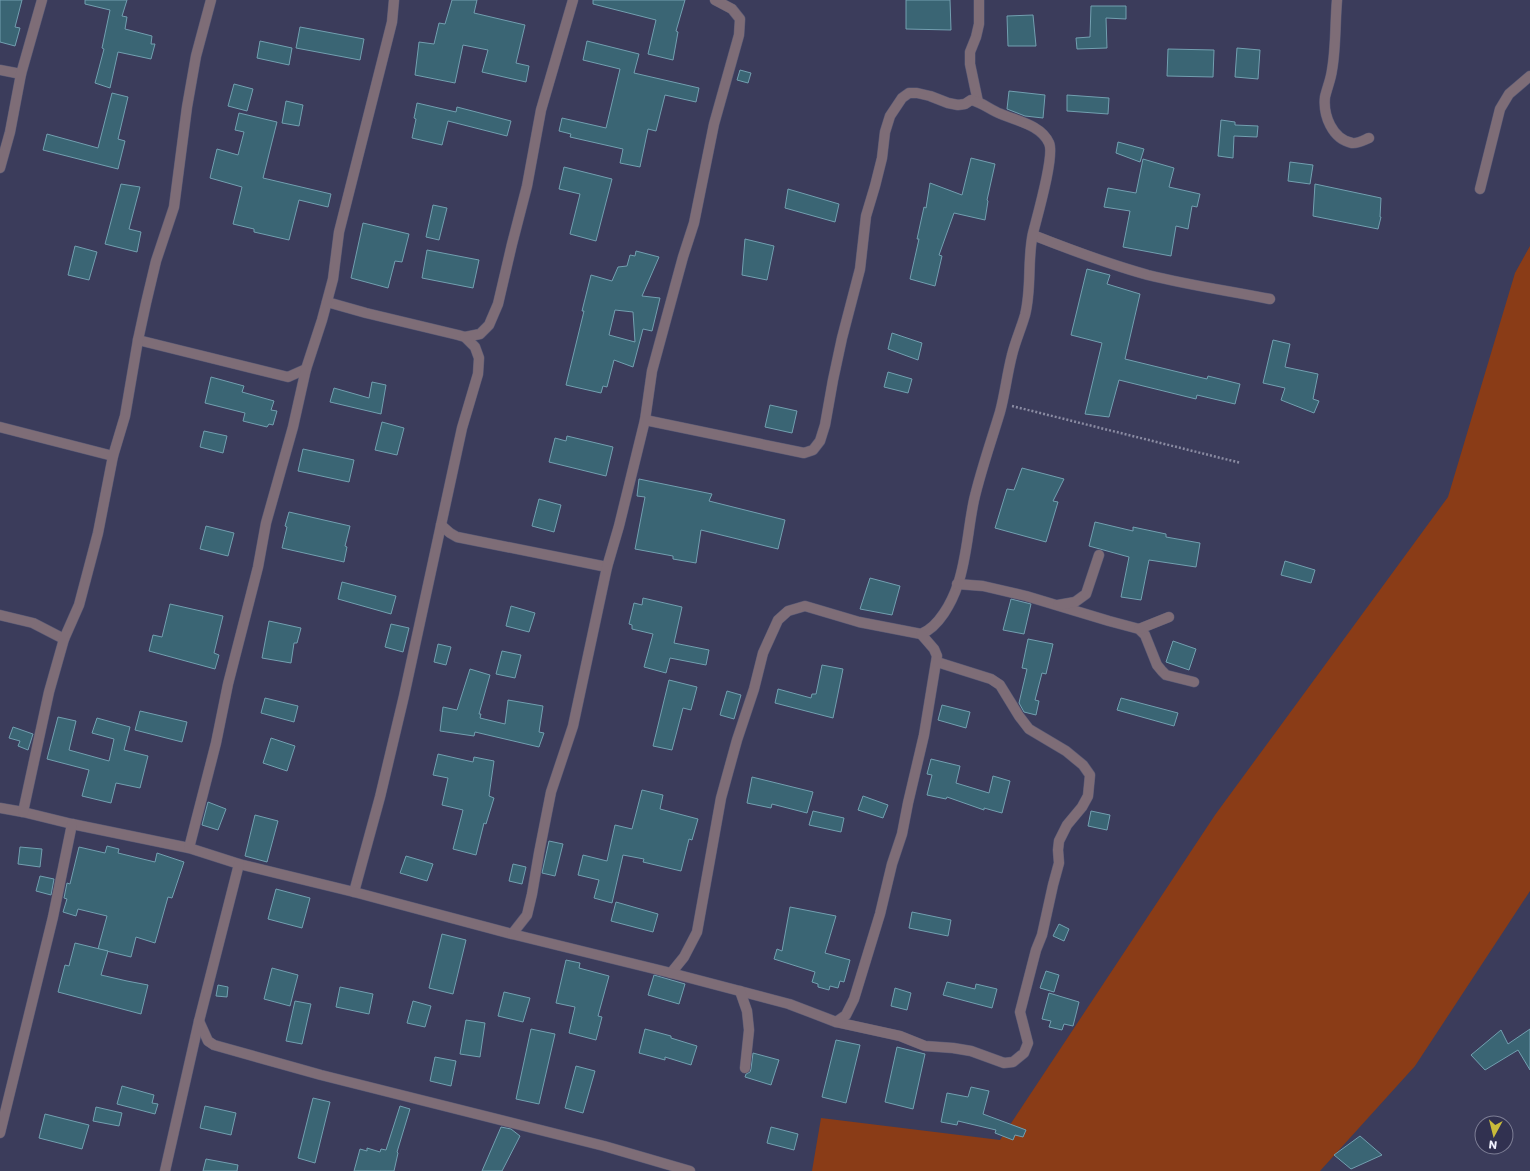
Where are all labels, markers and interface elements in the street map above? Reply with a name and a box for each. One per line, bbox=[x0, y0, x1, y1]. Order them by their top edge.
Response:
north arrow bbox=[1474, 1115, 1514, 1155]
text: N bbox=[1488, 1136, 1498, 1153]

